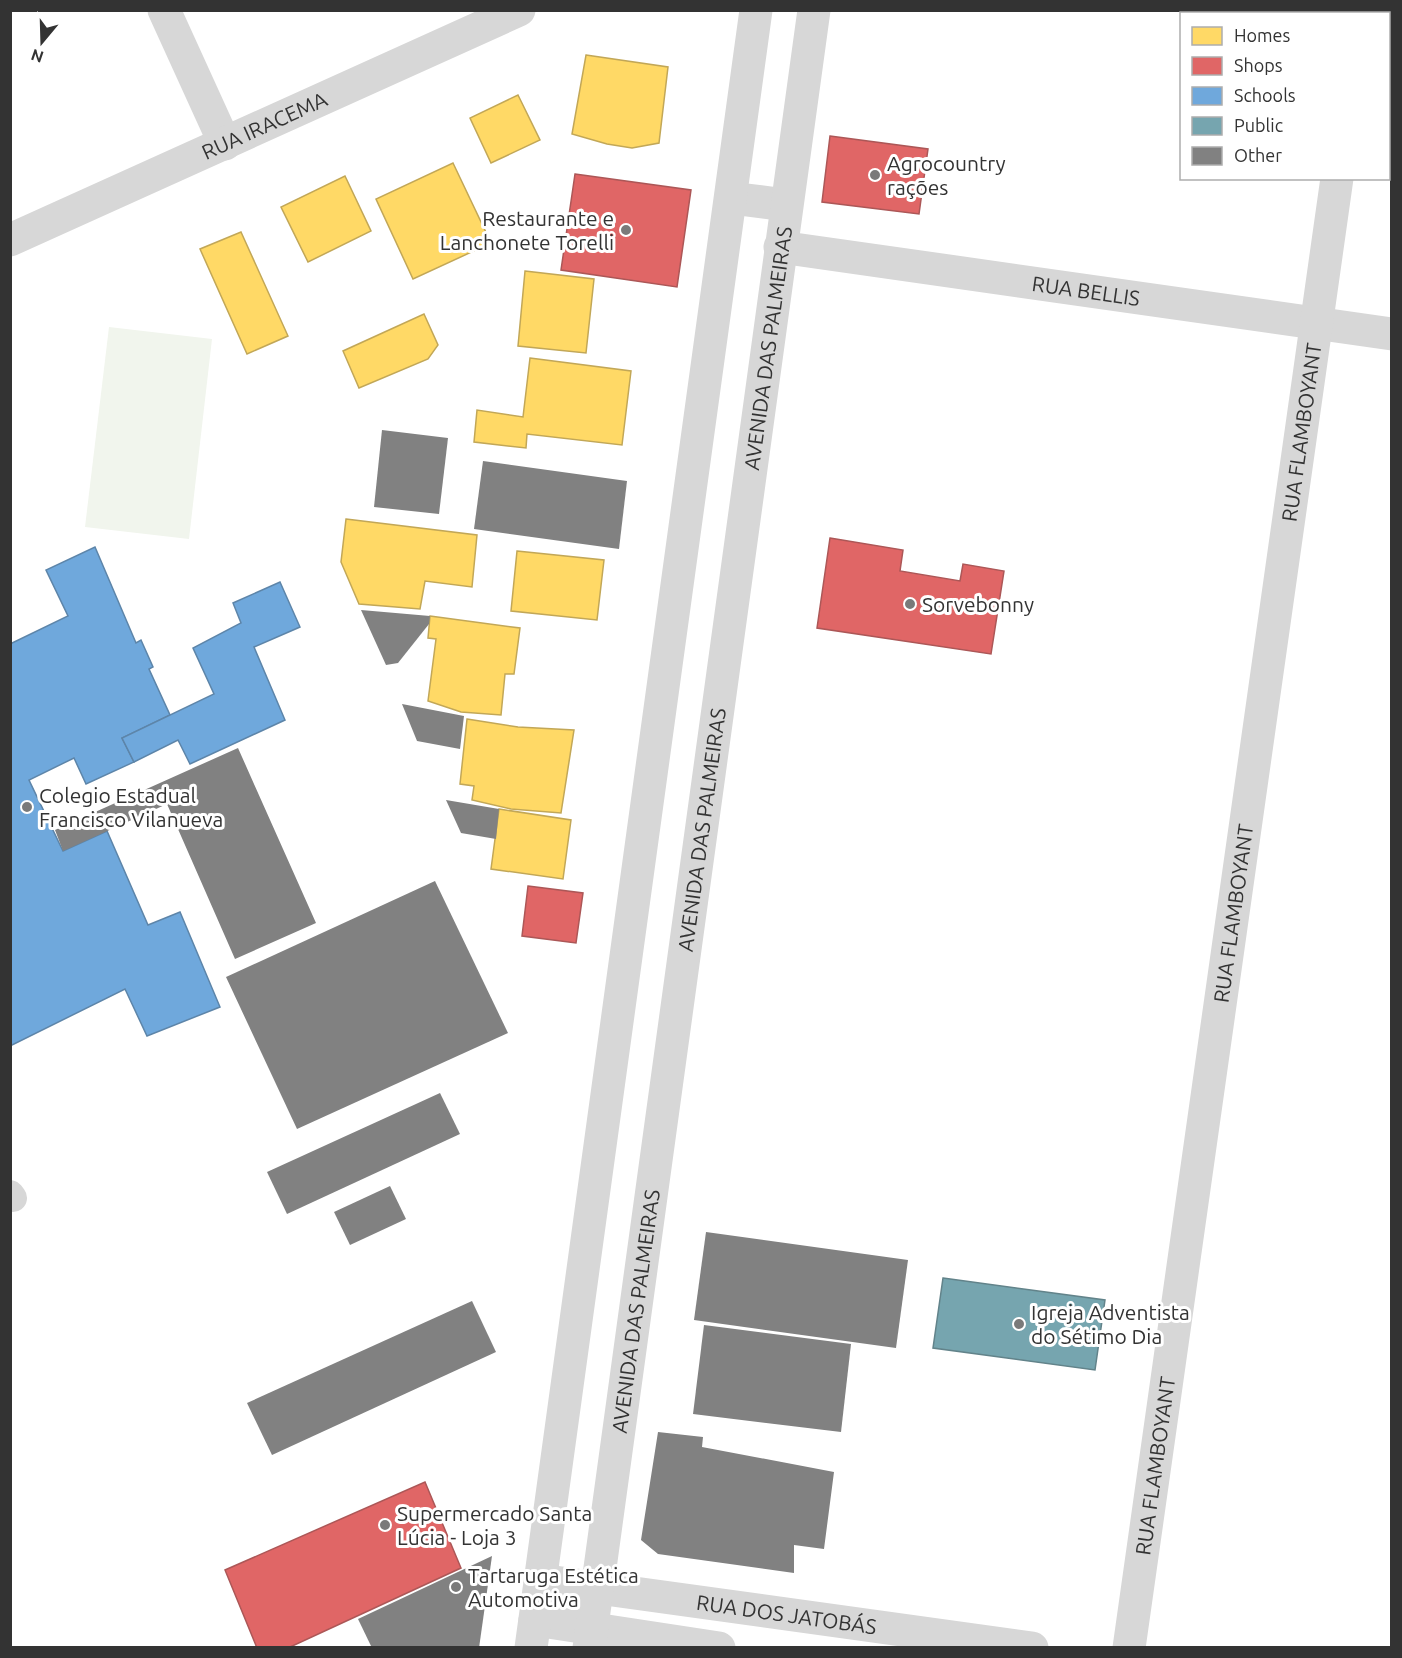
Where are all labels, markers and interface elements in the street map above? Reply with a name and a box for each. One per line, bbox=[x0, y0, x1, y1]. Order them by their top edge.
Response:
north arrow bbox=[12, 12, 72, 72]
legend bbox=[1180, 12, 1390, 180]
text: Homes bbox=[1234, 25, 1291, 45]
text: N bbox=[29, 46, 46, 67]
text: Shops bbox=[1234, 55, 1283, 75]
text: Schools bbox=[1234, 85, 1296, 105]
street label: RUA IRACEMA bbox=[198, 86, 331, 164]
text: Public bbox=[1234, 115, 1283, 135]
text: Other bbox=[1234, 145, 1282, 165]
place label: Agrocountry rações bbox=[887, 151, 1006, 199]
marker: Agrocountry rações bbox=[868, 168, 882, 182]
place label: Restaurante e Lanchonete Torelli bbox=[440, 206, 614, 254]
marker: Restaurante e Lanchonete Torelli bbox=[619, 223, 633, 237]
street label: AVENIDA DAS PALMEIRAS bbox=[739, 225, 796, 472]
street label: RUA BELLIS bbox=[1030, 271, 1141, 310]
street label: RUA FLAMBOYANT bbox=[1277, 341, 1326, 523]
place label: Sorvebonny bbox=[922, 592, 1034, 616]
marker: Sorvebonny bbox=[903, 597, 917, 611]
street label: AVENIDA DAS PALMEIRAS bbox=[673, 706, 730, 953]
place label: Colegio Estadual Francisco Vilanueva bbox=[39, 783, 223, 831]
marker: Colegio Estadual Francisco Vilanueva bbox=[20, 800, 34, 814]
street label: RUA FLAMBOYANT bbox=[1208, 822, 1257, 1004]
street label: AVENIDA DAS PALMEIRAS bbox=[607, 1188, 664, 1435]
place label: Igreja Adventista do Sétimo Dia bbox=[1031, 1300, 1190, 1348]
marker: Igreja Adventista do Sétimo Dia bbox=[1012, 1317, 1026, 1331]
street label: RUA FLAMBOYANT bbox=[1130, 1375, 1179, 1557]
place label: Supermercado Santa Lúcia - Loja 3 bbox=[397, 1501, 592, 1549]
marker: Supermercado Santa Lúcia - Loja 3 bbox=[378, 1518, 392, 1532]
place label: Tartaruga Estética Automotiva bbox=[468, 1563, 639, 1611]
marker: Tartaruga Estética Automotiva bbox=[449, 1580, 463, 1594]
street label: RUA DOS JATOBÁS bbox=[695, 1590, 878, 1638]

